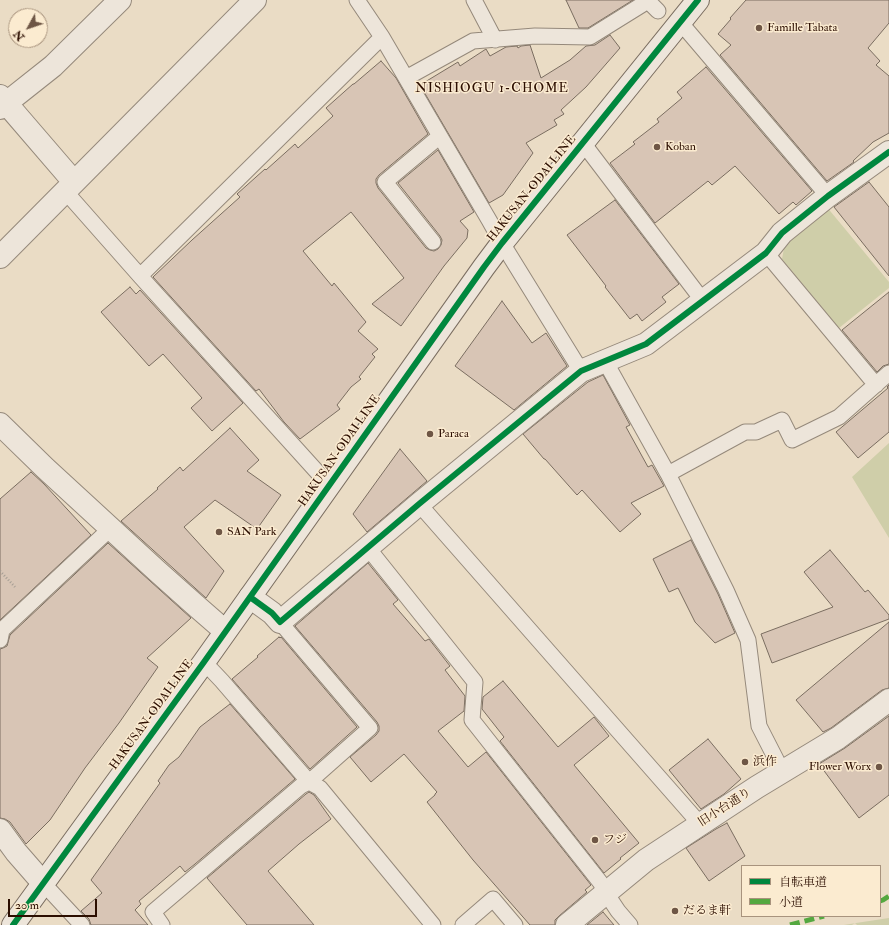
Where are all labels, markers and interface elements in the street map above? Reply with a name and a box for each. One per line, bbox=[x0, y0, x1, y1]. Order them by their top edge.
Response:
north arrow bbox=[8, 8, 48, 48]
place label: Famille Tabata bbox=[767, 21, 837, 35]
marker: Famille Tabata bbox=[754, 23, 764, 33]
text: N bbox=[11, 27, 27, 43]
district label: NISHIOGU 1-CHOME bbox=[415, 81, 569, 97]
street label: HAKUSAN-ODAI LINE bbox=[485, 133, 579, 245]
place label: Koban bbox=[665, 140, 696, 154]
marker: Koban bbox=[652, 142, 662, 152]
street label: HAKUSAN-ODAI LINE bbox=[296, 392, 384, 510]
place label: Paraca bbox=[438, 427, 469, 441]
marker: Paraca bbox=[425, 429, 435, 439]
place label: SAN Park bbox=[227, 525, 276, 539]
marker: SAN Park bbox=[214, 527, 224, 537]
street label: HAKUSAN-ODAI LINE bbox=[107, 657, 197, 773]
place label: 浜作 bbox=[753, 755, 777, 769]
marker: 浜作 bbox=[740, 757, 750, 767]
place label: Flower Worx bbox=[809, 760, 871, 774]
marker: Flower Worx bbox=[874, 762, 884, 772]
street label: 旧小台通り bbox=[696, 786, 754, 830]
place label: フジ bbox=[603, 833, 627, 847]
marker: フジ bbox=[590, 835, 600, 845]
legend bbox=[741, 865, 881, 917]
text: 自転車道 bbox=[779, 875, 827, 890]
scale bar bbox=[10, 891, 99, 917]
text: 小道 bbox=[779, 895, 803, 910]
text: 20 m bbox=[15, 898, 39, 913]
place label: だるま軒 bbox=[683, 904, 731, 918]
marker: だるま軒 bbox=[670, 906, 680, 916]

